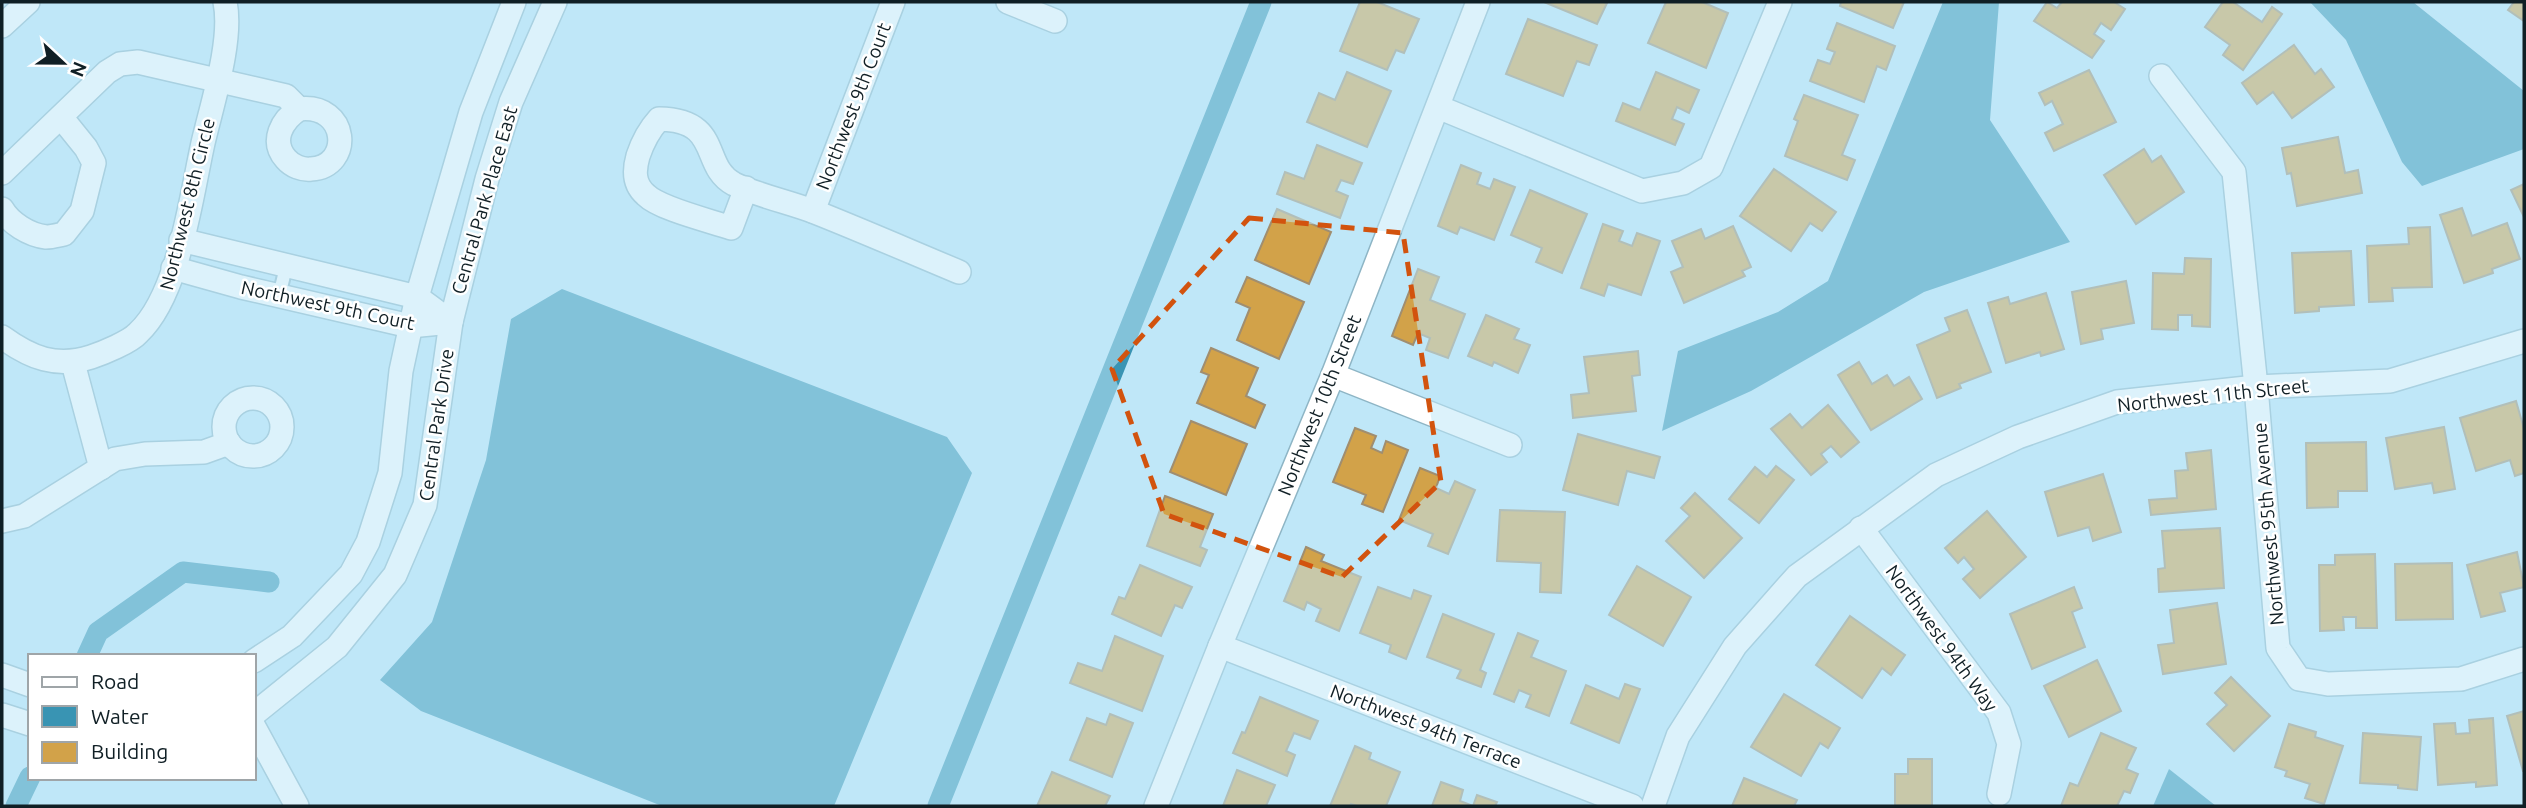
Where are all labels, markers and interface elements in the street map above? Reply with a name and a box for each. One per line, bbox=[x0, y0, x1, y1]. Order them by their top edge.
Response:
street label: Northwest 9th Court bbox=[811, 19, 895, 193]
north arrow bbox=[28, 28, 98, 98]
text: N bbox=[66, 59, 92, 80]
street label: Central Park Place East bbox=[447, 103, 522, 297]
street label: Northwest 8th Circle bbox=[155, 116, 219, 292]
street label: Northwest 9th Court bbox=[239, 276, 417, 334]
street label: Northwest 10th Street bbox=[1273, 311, 1365, 498]
street label: Central Park Drive bbox=[414, 347, 458, 503]
street label: Northwest 11th Street bbox=[2116, 374, 2310, 416]
street label: Northwest 95th Avenue bbox=[2248, 422, 2288, 626]
street label: Northwest 94th Way bbox=[1881, 560, 2003, 716]
legend bbox=[28, 654, 256, 780]
text: Road bbox=[91, 669, 139, 693]
street label: Northwest 94th Terrace bbox=[1327, 679, 1525, 773]
text: Water bbox=[91, 704, 149, 728]
text: Building bbox=[91, 739, 168, 763]

